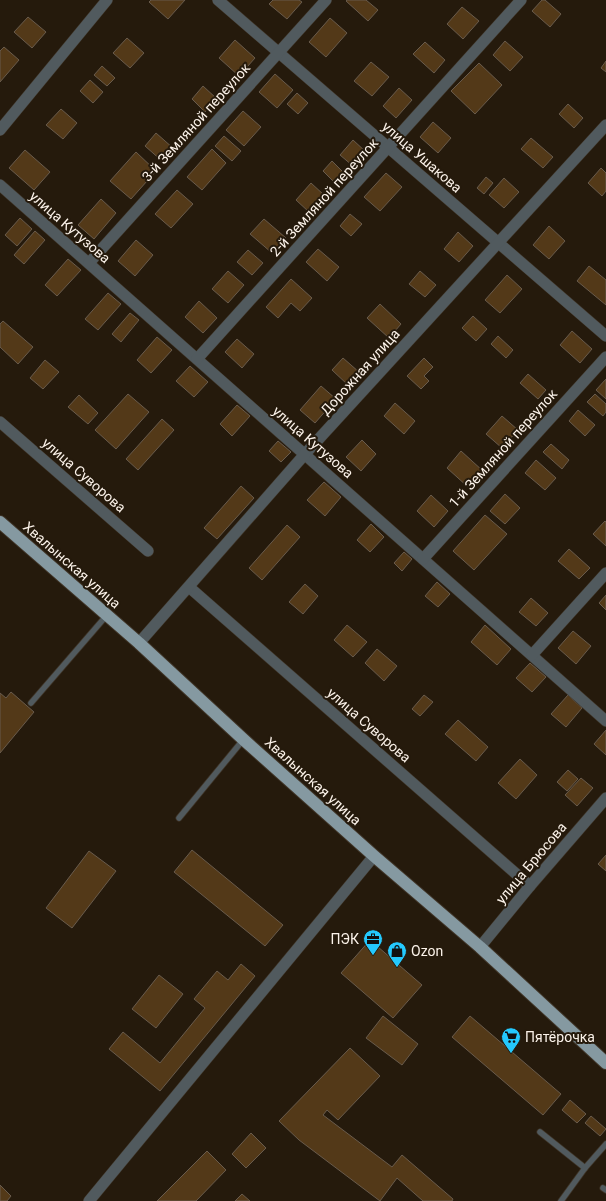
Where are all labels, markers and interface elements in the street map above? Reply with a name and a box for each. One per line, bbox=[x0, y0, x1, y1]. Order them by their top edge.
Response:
street label: 3-й Земляной переулок bbox=[139, 59, 254, 184]
street label: улица Ушакова bbox=[379, 118, 465, 196]
street label: 2-й Земляной переулок bbox=[267, 134, 382, 259]
street label: улица Кутузова bbox=[26, 188, 114, 266]
street label: Дорожная улица bbox=[317, 326, 403, 418]
street label: 1-й Земляной переулок bbox=[446, 385, 561, 510]
street label: улица Кутузова bbox=[269, 403, 357, 481]
street label: улица Суворова bbox=[39, 434, 129, 516]
street label: Хвалынская улица bbox=[20, 518, 124, 612]
street label: улица Суворова bbox=[324, 684, 414, 766]
street label: Хвалынская улица bbox=[262, 734, 364, 828]
street label: улица Брюсова bbox=[492, 819, 570, 907]
office icon: ПЭК bbox=[362, 928, 384, 956]
place label: ПЭК bbox=[331, 931, 359, 947]
shop icon: Ozon bbox=[386, 940, 408, 968]
place label: Ozon bbox=[411, 943, 443, 959]
supermarket icon: Пятёрочка bbox=[500, 1026, 522, 1054]
place label: Пятёрочка bbox=[525, 1029, 595, 1045]

